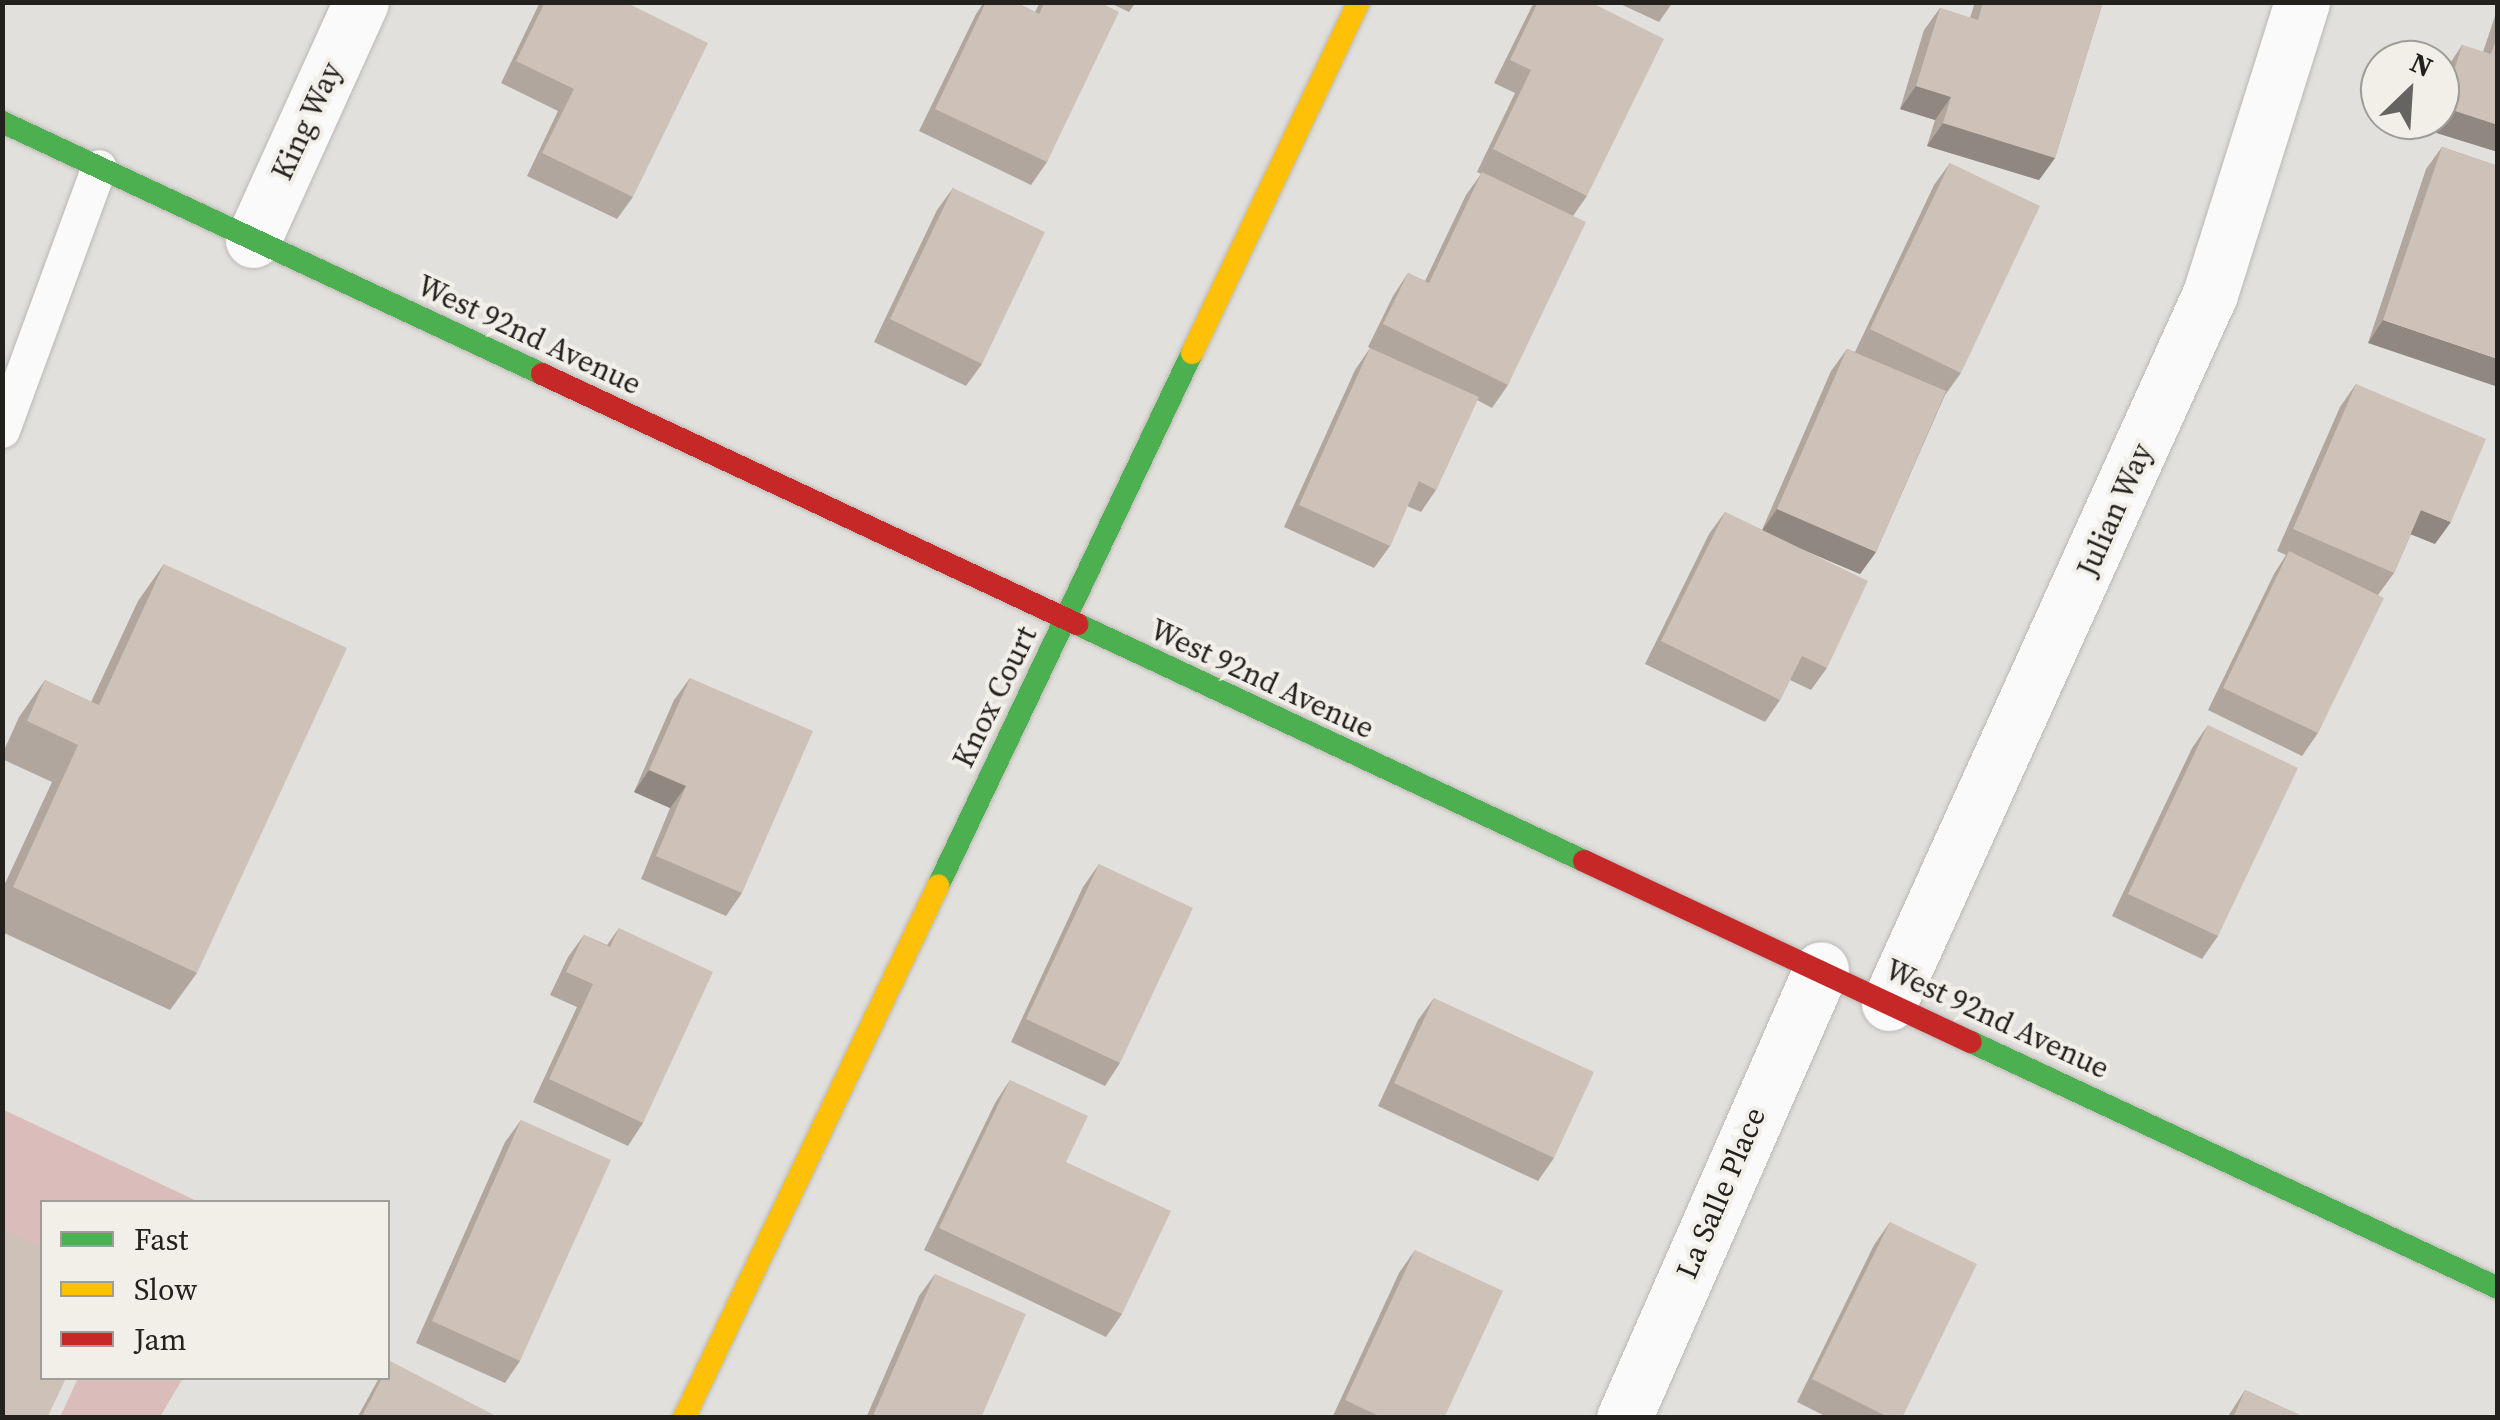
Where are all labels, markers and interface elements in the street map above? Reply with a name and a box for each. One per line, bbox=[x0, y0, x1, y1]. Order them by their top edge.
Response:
north arrow bbox=[2360, 40, 2460, 140]
text: N bbox=[2405, 43, 2439, 86]
street label: King Way bbox=[264, 56, 350, 186]
street label: West 92nd Avenue bbox=[412, 267, 646, 403]
street label: Julian Way bbox=[2069, 437, 2161, 583]
street label: West 92nd Avenue bbox=[1145, 611, 1379, 747]
street label: Knox Court bbox=[945, 621, 1045, 773]
street label: West 92nd Avenue bbox=[1880, 951, 2114, 1087]
street label: La Salle Place bbox=[1669, 1102, 1773, 1284]
legend bbox=[40, 1200, 390, 1380]
text: Fast bbox=[134, 1219, 188, 1260]
text: Slow bbox=[134, 1269, 197, 1310]
text: Jam bbox=[134, 1319, 187, 1360]

